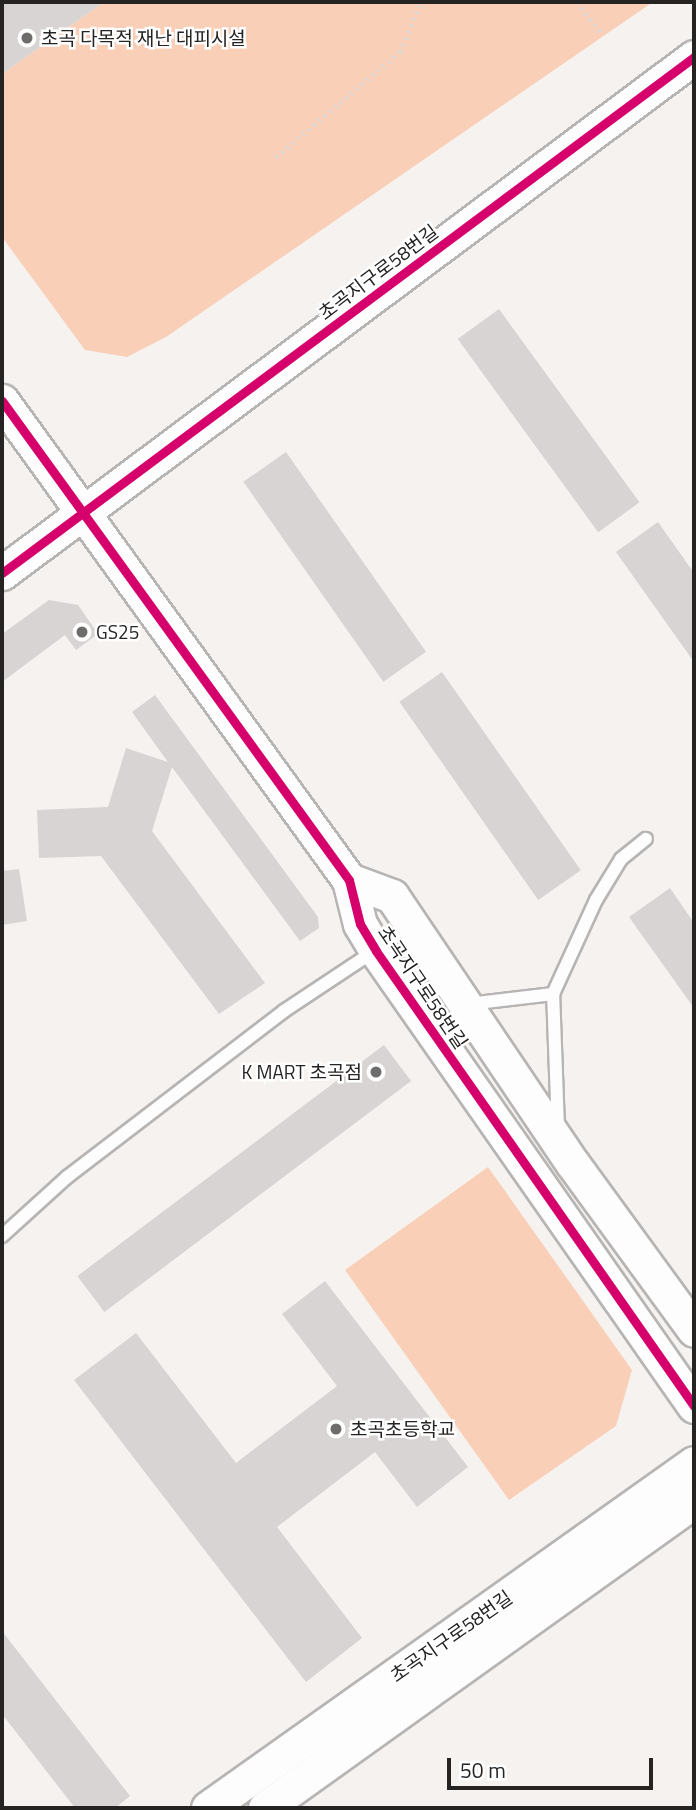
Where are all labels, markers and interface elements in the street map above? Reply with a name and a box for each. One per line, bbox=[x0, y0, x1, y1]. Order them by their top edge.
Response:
place label: 초곡 다목적 재난 대피시설 bbox=[41, 27, 246, 49]
marker: 초곡 다목적 재난 대피시설 bbox=[19, 30, 35, 46]
street label: 초곡지구로58번길 bbox=[314, 220, 442, 324]
place label: GS25 bbox=[96, 621, 139, 643]
marker: GS25 bbox=[74, 624, 90, 640]
street label: 초곡지구로58번길 bbox=[373, 921, 473, 1053]
place label: K MART 초곡점 bbox=[242, 1061, 362, 1083]
marker: K MART 초곡점 bbox=[368, 1064, 384, 1080]
place label: 초곡초등학교 bbox=[350, 1418, 455, 1440]
marker: 초곡초등학교 bbox=[328, 1421, 344, 1437]
street label: 초곡지구로58번길 bbox=[386, 1585, 516, 1687]
scale bar bbox=[451, 1744, 658, 1788]
text: 50 m bbox=[460, 1754, 506, 1786]

